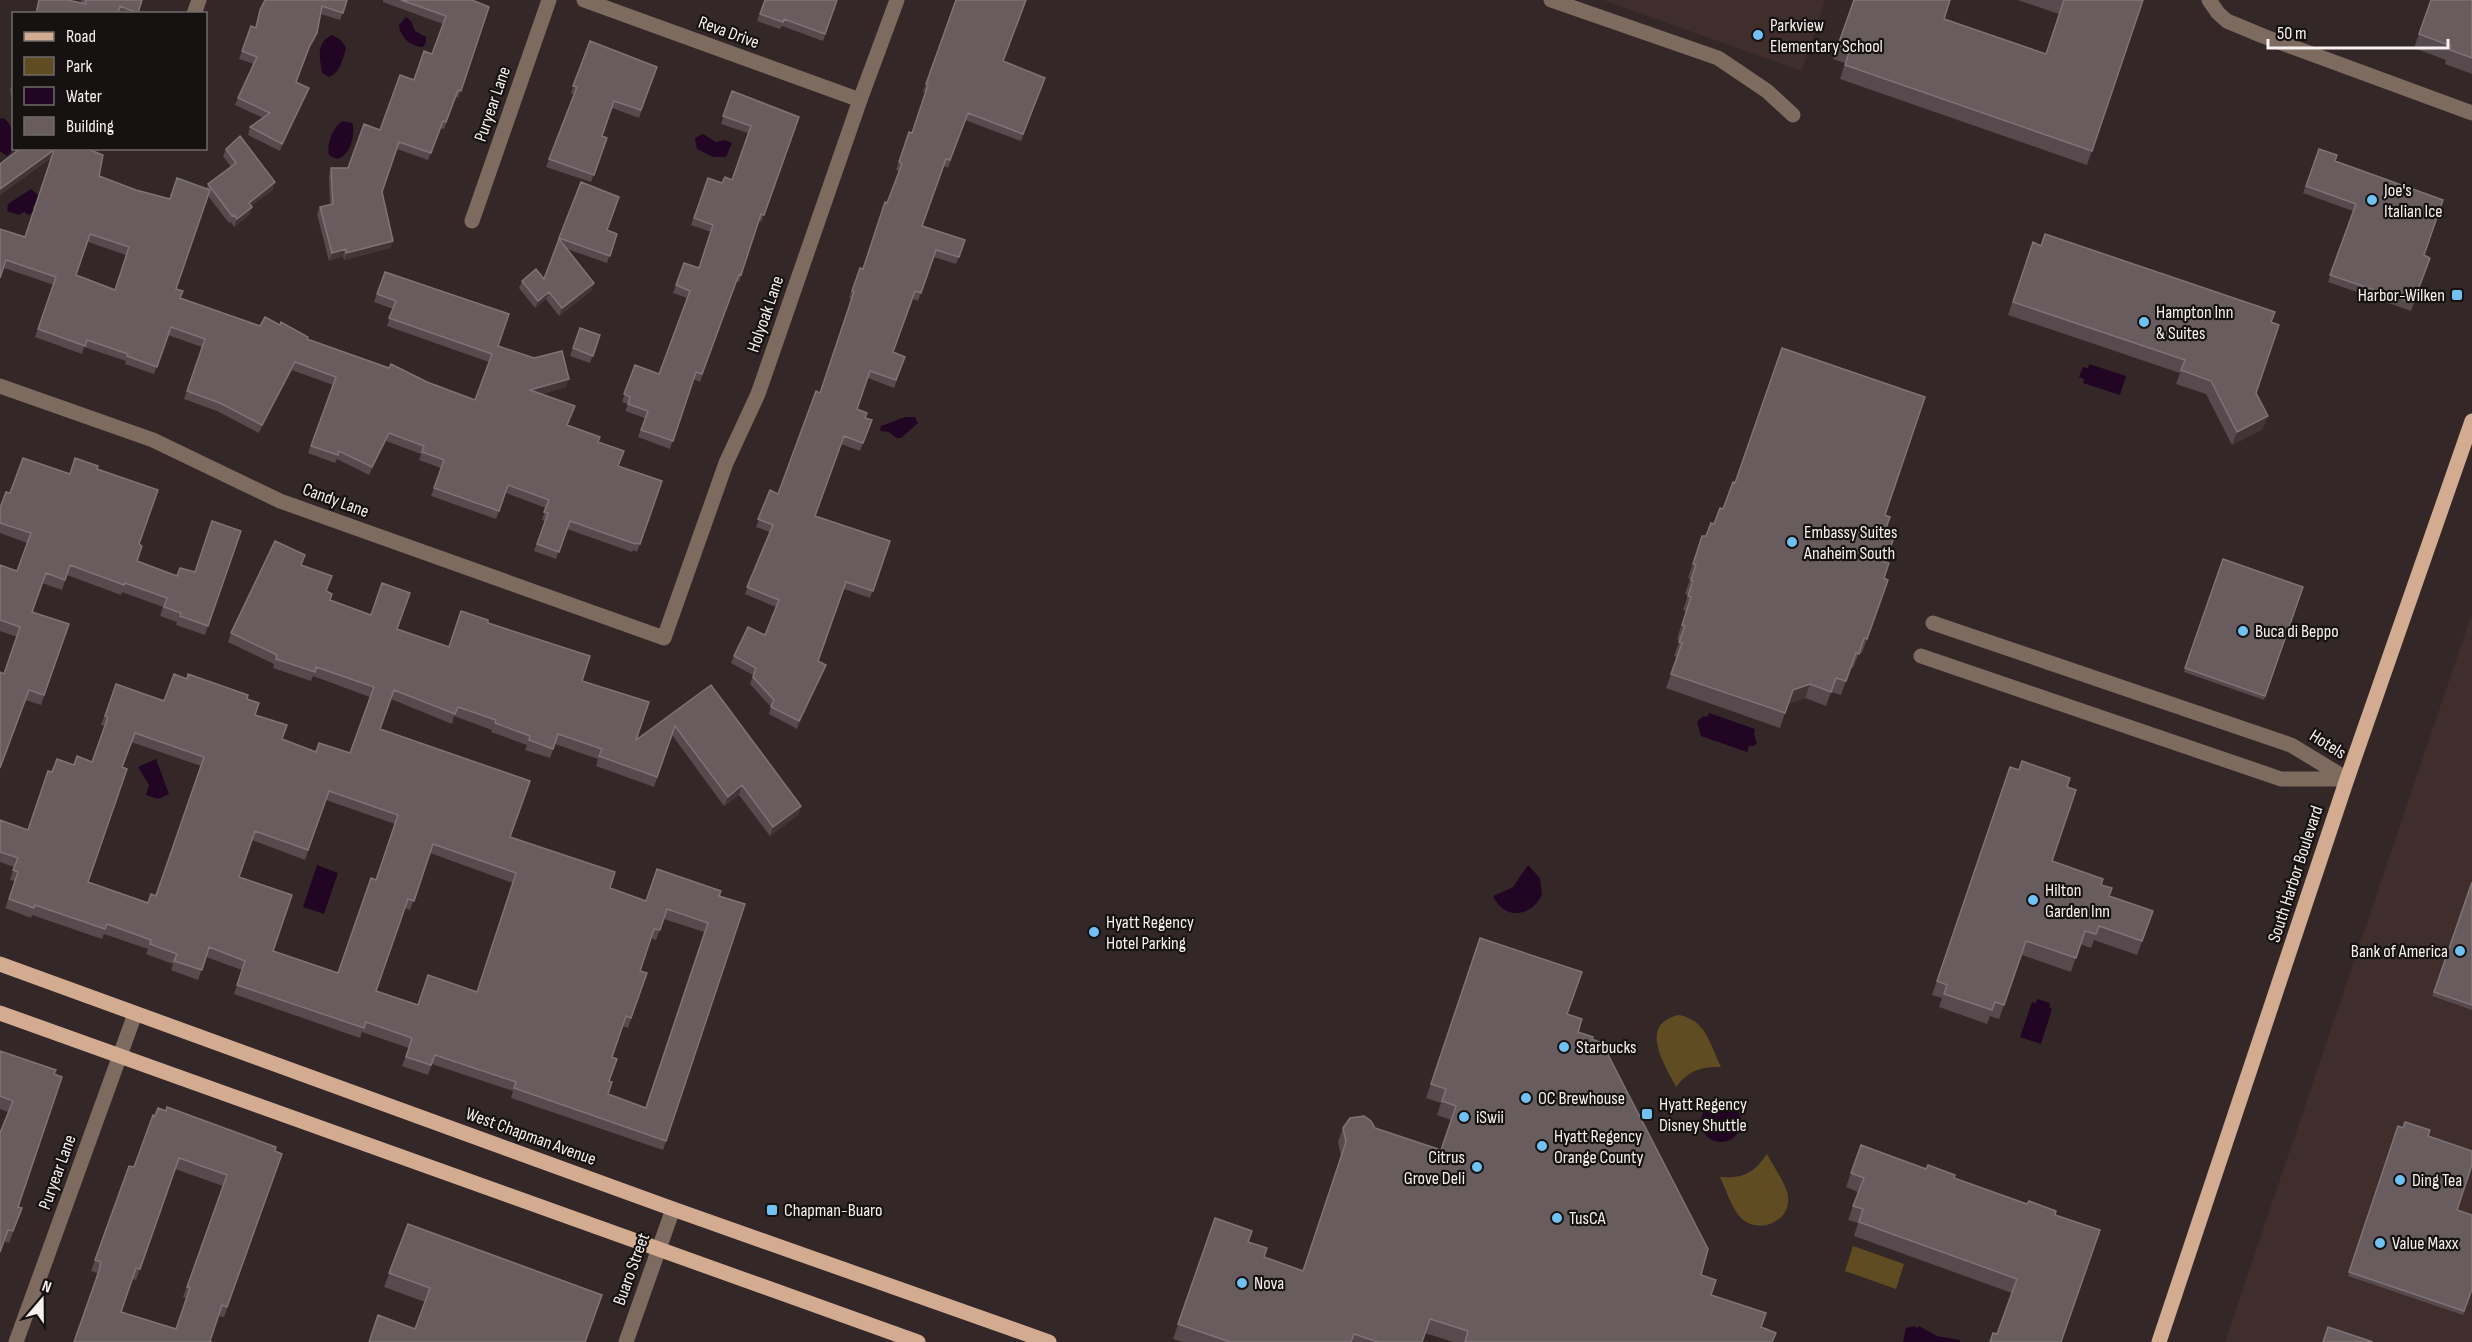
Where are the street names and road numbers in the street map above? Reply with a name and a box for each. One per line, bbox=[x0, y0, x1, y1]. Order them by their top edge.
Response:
street label: Reva Drive bbox=[696, 12, 762, 53]
street label: Puryear Lane bbox=[470, 64, 515, 144]
street label: Holyoak Lane bbox=[743, 273, 788, 355]
street label: Candy Lane bbox=[300, 479, 372, 522]
street label: Hotels bbox=[2306, 725, 2350, 764]
street label: South Harbor Boulevard bbox=[2263, 803, 2327, 945]
street label: West Chapman Avenue bbox=[463, 1103, 599, 1170]
street label: Puryear Lane bbox=[34, 1132, 81, 1212]
street label: Buaro Street bbox=[609, 1230, 654, 1308]

